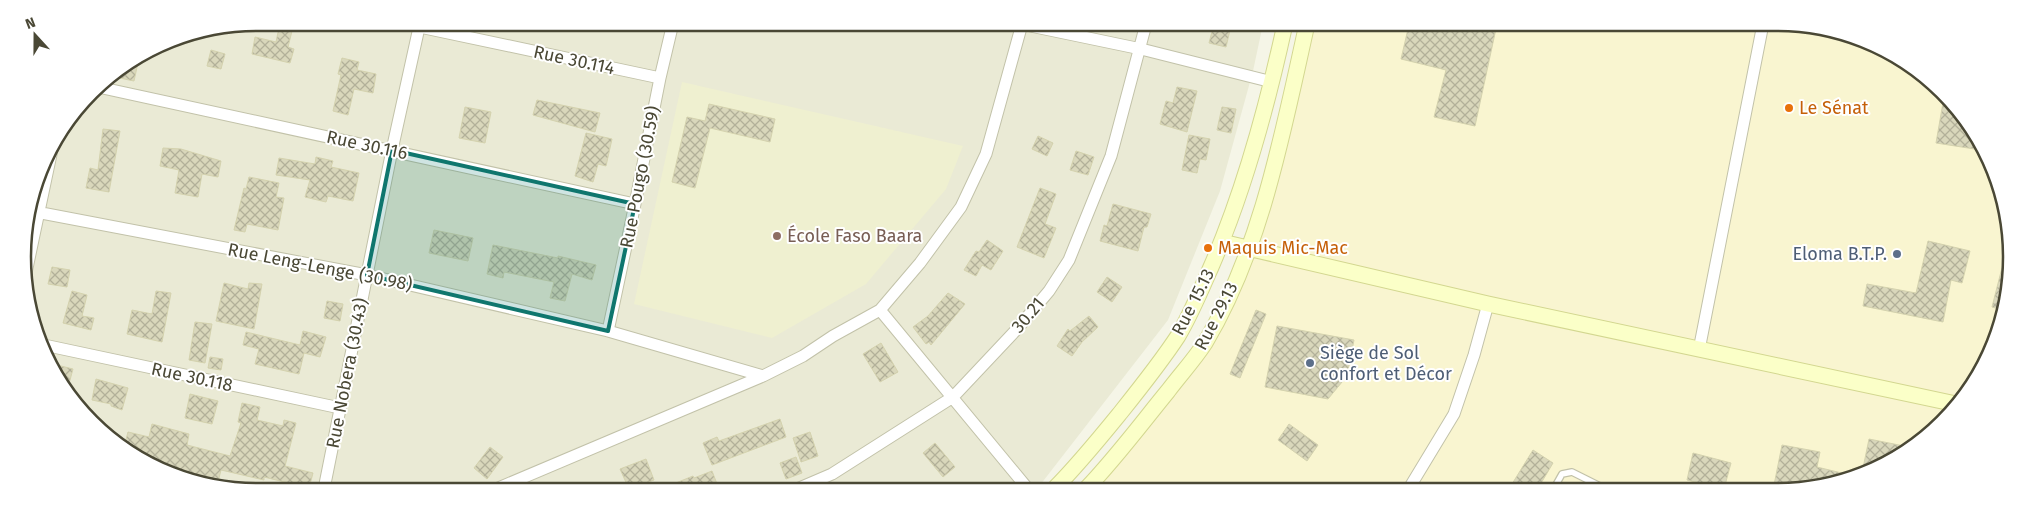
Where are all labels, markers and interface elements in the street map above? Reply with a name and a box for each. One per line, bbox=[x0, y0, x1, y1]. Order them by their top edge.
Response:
north arrow bbox=[10, 10, 60, 60]
text: N bbox=[23, 14, 38, 33]
street label: Rue 30.114 bbox=[531, 41, 617, 79]
place label: Le Sénat bbox=[1799, 97, 1869, 119]
marker: Le Sénat bbox=[1783, 102, 1795, 114]
street label: Rue Pougo (30.59) bbox=[615, 104, 665, 250]
street label: Rue 30.116 bbox=[324, 126, 410, 164]
place label: École Faso Baara bbox=[787, 224, 922, 247]
marker: École Faso Baara bbox=[771, 230, 783, 242]
place label: Maquis Mic-Mac bbox=[1218, 237, 1348, 259]
street label: Rue Leng-Lenge (30.98) bbox=[226, 238, 414, 296]
marker: Maquis Mic-Mac bbox=[1202, 242, 1214, 254]
place label: Eloma B.T.P. bbox=[1792, 243, 1887, 265]
marker: Eloma B.T.P. bbox=[1891, 248, 1903, 260]
street label: Rue 15.13 bbox=[1167, 265, 1219, 339]
street label: Rue 29.13 bbox=[1190, 278, 1242, 354]
street label: 30.21 bbox=[1007, 293, 1049, 337]
street label: Rue Nobera (30.43) bbox=[322, 296, 372, 450]
place label: Siège de Sol confort et Décor bbox=[1320, 342, 1452, 385]
marker: Siège de Sol confort et Décor bbox=[1304, 357, 1316, 369]
street label: Rue 30.118 bbox=[149, 358, 235, 396]

